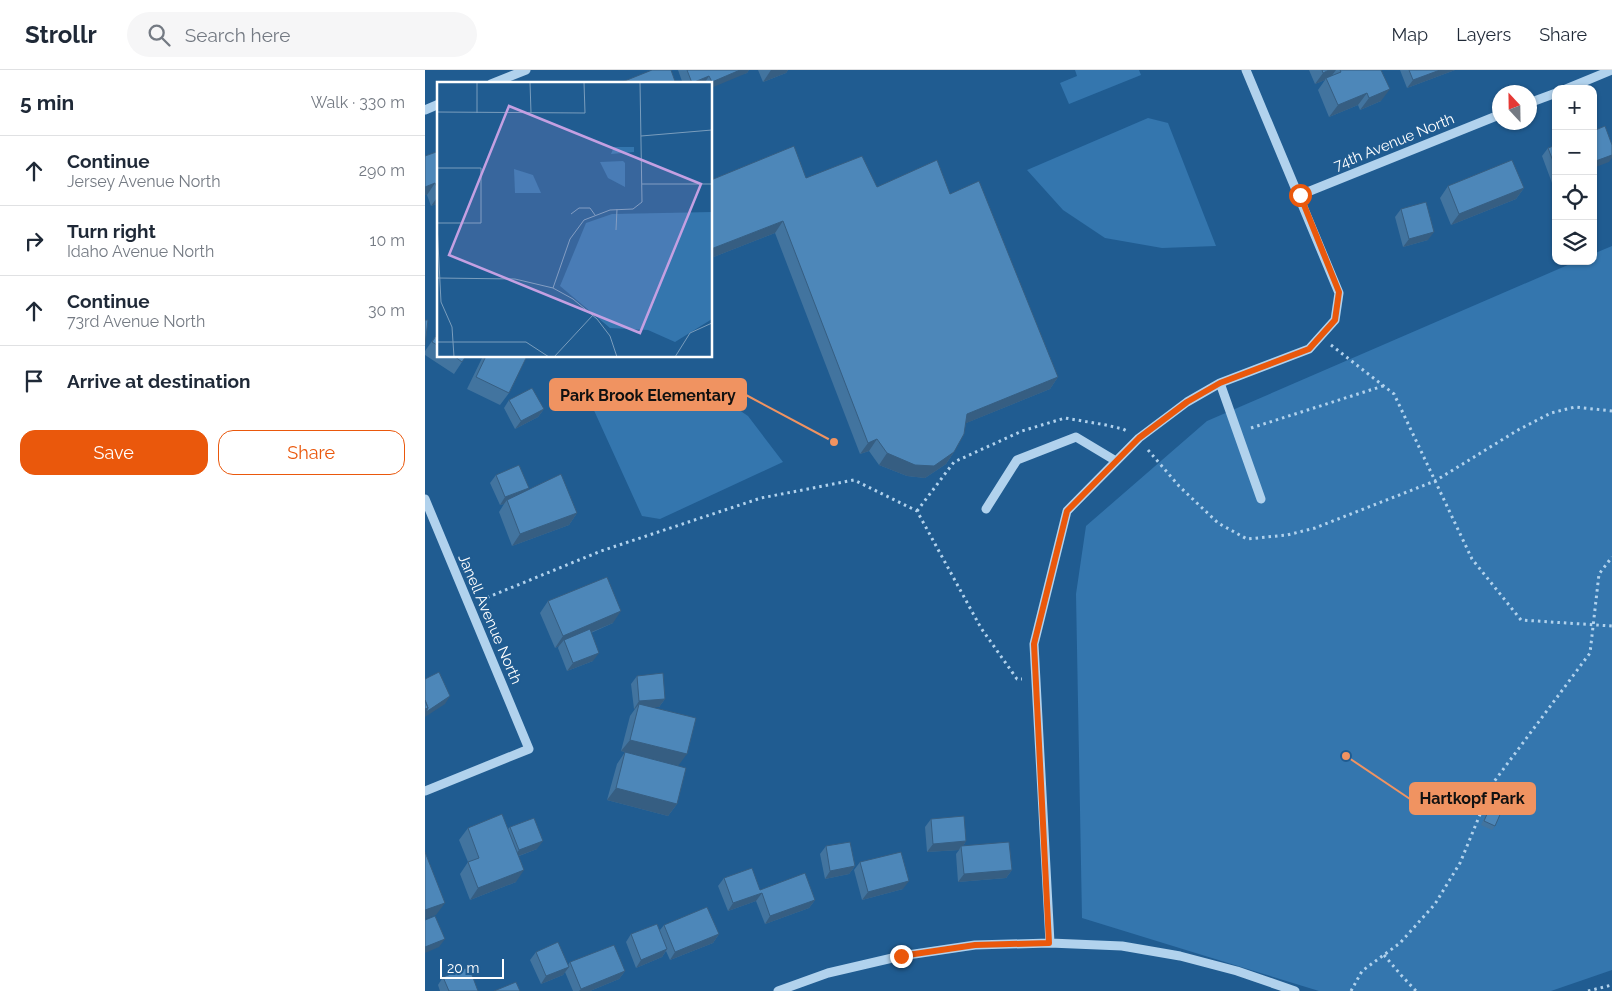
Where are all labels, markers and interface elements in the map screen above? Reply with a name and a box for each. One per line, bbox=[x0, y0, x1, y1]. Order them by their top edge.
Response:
search box bbox=[127, 12, 477, 57]
text: Strollr bbox=[25, 20, 97, 49]
icon: search bbox=[145, 21, 173, 49]
text: Search here bbox=[185, 24, 290, 46]
text: Map bbox=[1392, 24, 1428, 45]
text: Layers bbox=[1456, 24, 1511, 45]
text: Share bbox=[1539, 24, 1587, 45]
inset map bbox=[437, 82, 713, 358]
north arrow bbox=[1492, 85, 1537, 130]
map controls bbox=[1552, 85, 1597, 265]
button: + bbox=[1552, 85, 1597, 130]
text: 5 min bbox=[20, 90, 74, 115]
text: Walk · 330 m bbox=[311, 93, 405, 112]
street label: 74th Avenue North bbox=[1331, 110, 1457, 174]
button: − bbox=[1552, 130, 1597, 175]
text: Continue bbox=[67, 150, 150, 172]
icon: ahead bbox=[20, 157, 48, 185]
text: 290 m bbox=[359, 161, 405, 180]
text: Jersey Avenue North bbox=[67, 172, 221, 191]
button: locate bbox=[1552, 175, 1597, 220]
route start bbox=[1289, 184, 1312, 207]
text: Turn right bbox=[67, 220, 156, 242]
button: layers bbox=[1552, 220, 1597, 265]
icon: right bbox=[20, 227, 48, 255]
text: 10 m bbox=[370, 231, 405, 250]
text: Idaho Avenue North bbox=[67, 242, 214, 261]
text: Continue bbox=[67, 290, 150, 312]
icon: ahead bbox=[20, 297, 48, 325]
text: 30 m bbox=[368, 301, 405, 320]
text: 73rd Avenue North bbox=[67, 312, 205, 331]
icon: arrive bbox=[20, 367, 48, 395]
text: Arrive at destination bbox=[67, 370, 251, 392]
callout: Park Brook Elementary bbox=[550, 379, 746, 410]
text: Park Brook Elementary bbox=[560, 386, 736, 405]
button: Save bbox=[20, 430, 208, 475]
button: Share bbox=[218, 430, 405, 475]
street label: Janell Avenue North bbox=[454, 551, 526, 687]
callout: Hartkopf Park bbox=[1410, 783, 1535, 814]
text: Hartkopf Park bbox=[1419, 789, 1525, 808]
route end bbox=[890, 945, 913, 968]
scale bar bbox=[440, 956, 504, 979]
text: 20 m bbox=[447, 960, 479, 976]

